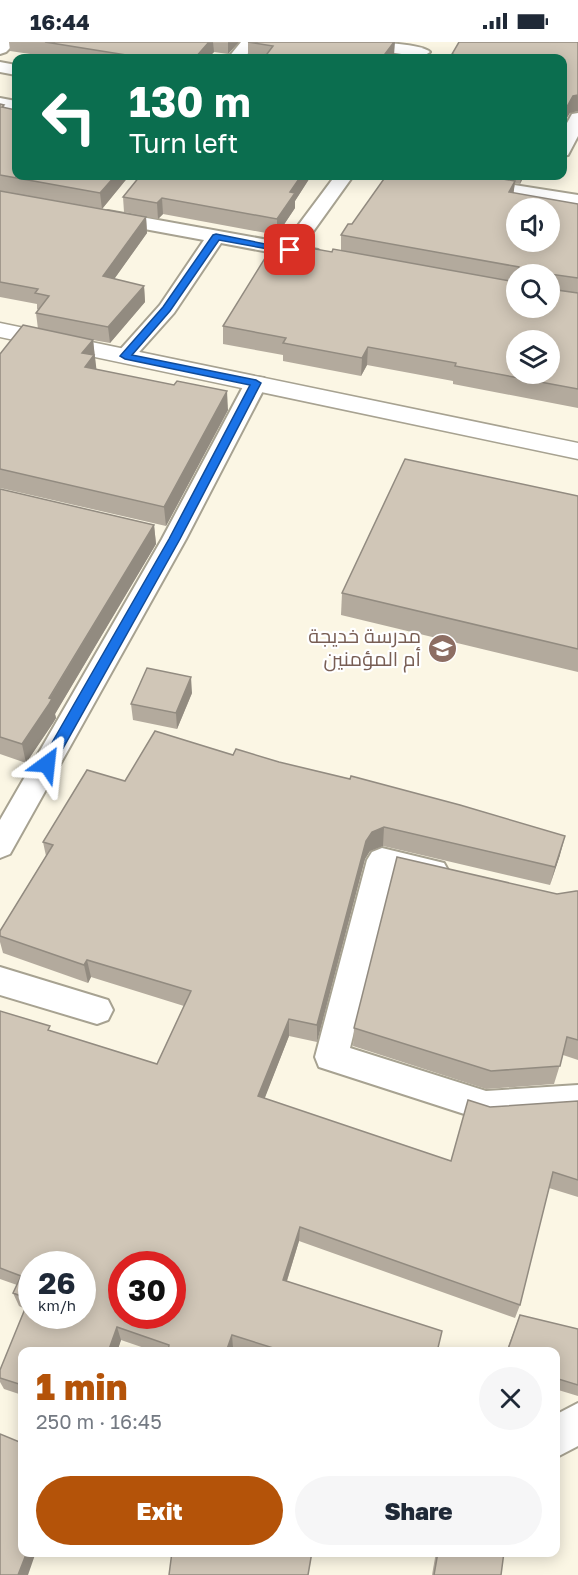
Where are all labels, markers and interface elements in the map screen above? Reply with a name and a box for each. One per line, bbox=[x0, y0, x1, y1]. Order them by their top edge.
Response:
text: 16:44 bbox=[30, 8, 90, 35]
text: 130 m bbox=[129, 76, 251, 126]
icon: left bbox=[30, 78, 108, 156]
text: Turn left bbox=[129, 127, 238, 159]
map controls bbox=[506, 198, 560, 384]
button: sound bbox=[506, 198, 560, 252]
pin bbox=[264, 224, 315, 275]
icon: arrive bbox=[273, 233, 306, 266]
button: search bbox=[506, 264, 560, 318]
button: layers bbox=[506, 330, 560, 384]
place label: مدرسة خديجة أم المؤمنين bbox=[308, 623, 421, 673]
school or university icon: مدرسة خديجة أم المؤمنين bbox=[426, 632, 458, 664]
position arrow bbox=[15, 732, 79, 796]
speed limit sign: 30 bbox=[108, 1251, 186, 1329]
text: 26 bbox=[38, 1265, 76, 1301]
text: km/h bbox=[38, 1296, 76, 1314]
text: 1 min bbox=[36, 1365, 127, 1408]
button: close bbox=[479, 1367, 542, 1430]
text: 250 m · 16:45 bbox=[36, 1409, 162, 1433]
button: Exit bbox=[36, 1476, 283, 1545]
button: Share bbox=[295, 1476, 542, 1545]

